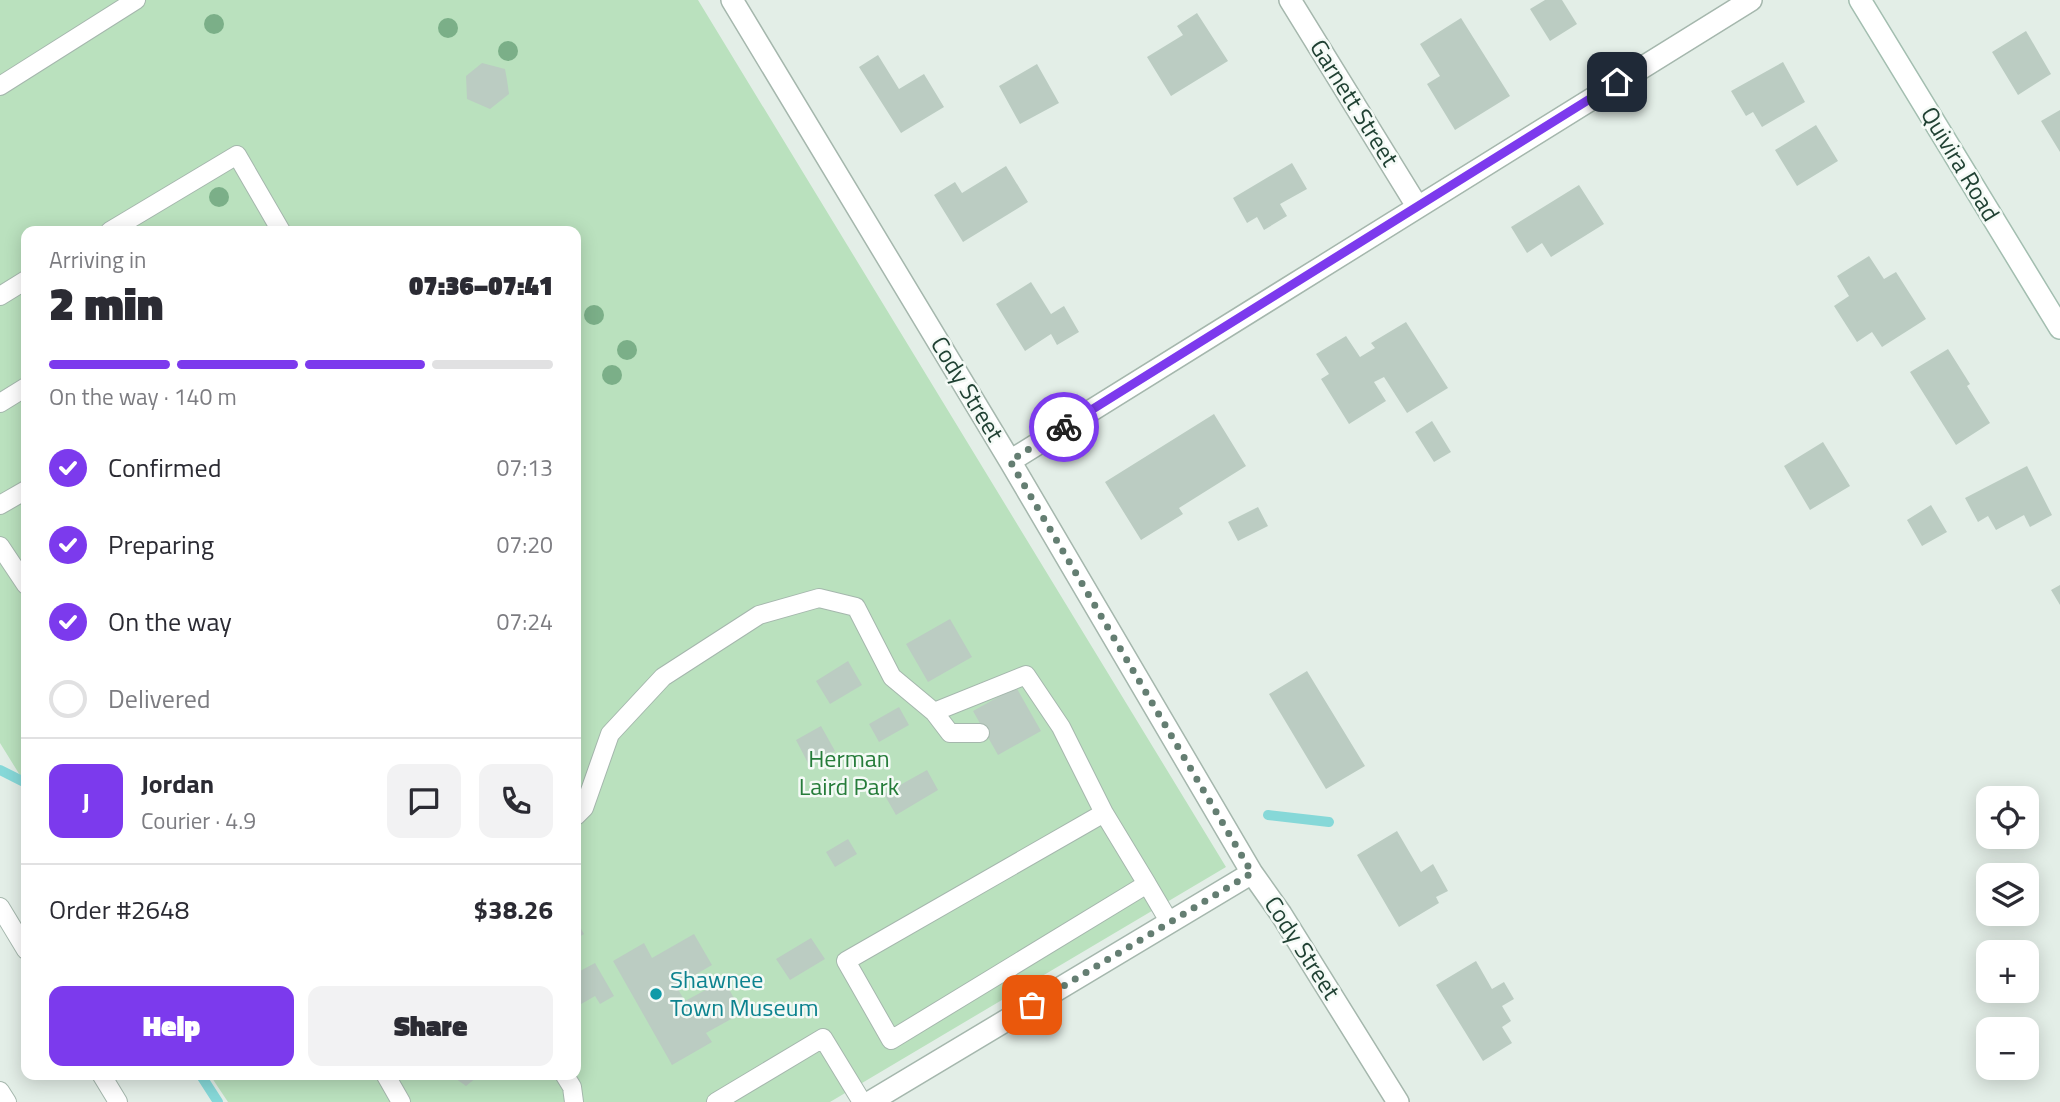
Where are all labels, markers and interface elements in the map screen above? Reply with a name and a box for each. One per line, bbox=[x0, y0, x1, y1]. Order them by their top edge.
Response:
street label: Garnett Street bbox=[1301, 32, 1409, 174]
pin bbox=[1587, 52, 1647, 112]
icon: home bbox=[1598, 63, 1636, 101]
street label: Quivira Road bbox=[1912, 99, 2009, 228]
text: Arriving in bbox=[49, 242, 146, 277]
text: 07:36–07:41 bbox=[409, 266, 553, 305]
text: 2 min bbox=[49, 268, 163, 338]
street label: Cody Street bbox=[922, 329, 1014, 448]
text: On the way · 140 m bbox=[49, 379, 237, 414]
courier bbox=[1029, 392, 1099, 462]
icon: bike bbox=[1045, 408, 1083, 446]
text: Confirmed bbox=[108, 448, 222, 487]
icon: check bbox=[49, 449, 87, 487]
text: 07:13 bbox=[496, 450, 553, 485]
text: Preparing bbox=[108, 525, 214, 564]
icon: check bbox=[49, 526, 87, 564]
text: 07:20 bbox=[496, 527, 553, 562]
text: On the way bbox=[108, 602, 232, 641]
icon: check bbox=[49, 603, 87, 641]
text: 07:24 bbox=[496, 604, 553, 639]
text: Delivered bbox=[108, 679, 211, 718]
park label: Herman Laird Park bbox=[799, 740, 900, 804]
text: Jordan bbox=[141, 764, 214, 803]
button: chat bbox=[387, 764, 461, 838]
button: phone bbox=[479, 764, 553, 838]
text: J bbox=[82, 782, 90, 821]
map controls bbox=[1976, 786, 2039, 1080]
button: locate bbox=[1976, 786, 2039, 849]
text: Courier · 4.9 bbox=[141, 803, 256, 838]
button: layers bbox=[1976, 863, 2039, 926]
street label: Cody Street bbox=[1256, 889, 1350, 1007]
text: Order #2648 bbox=[49, 890, 189, 929]
text: $38.26 bbox=[474, 890, 553, 929]
button: + bbox=[1976, 940, 2039, 1003]
place label: Shawnee Town Museum bbox=[670, 961, 818, 1025]
pin bbox=[1002, 975, 1062, 1035]
button: Help bbox=[49, 986, 294, 1066]
button: Share bbox=[308, 986, 553, 1066]
marker: Shawnee Town Museum bbox=[648, 986, 664, 1002]
icon: bag bbox=[1013, 986, 1051, 1024]
button: − bbox=[1976, 1017, 2039, 1080]

